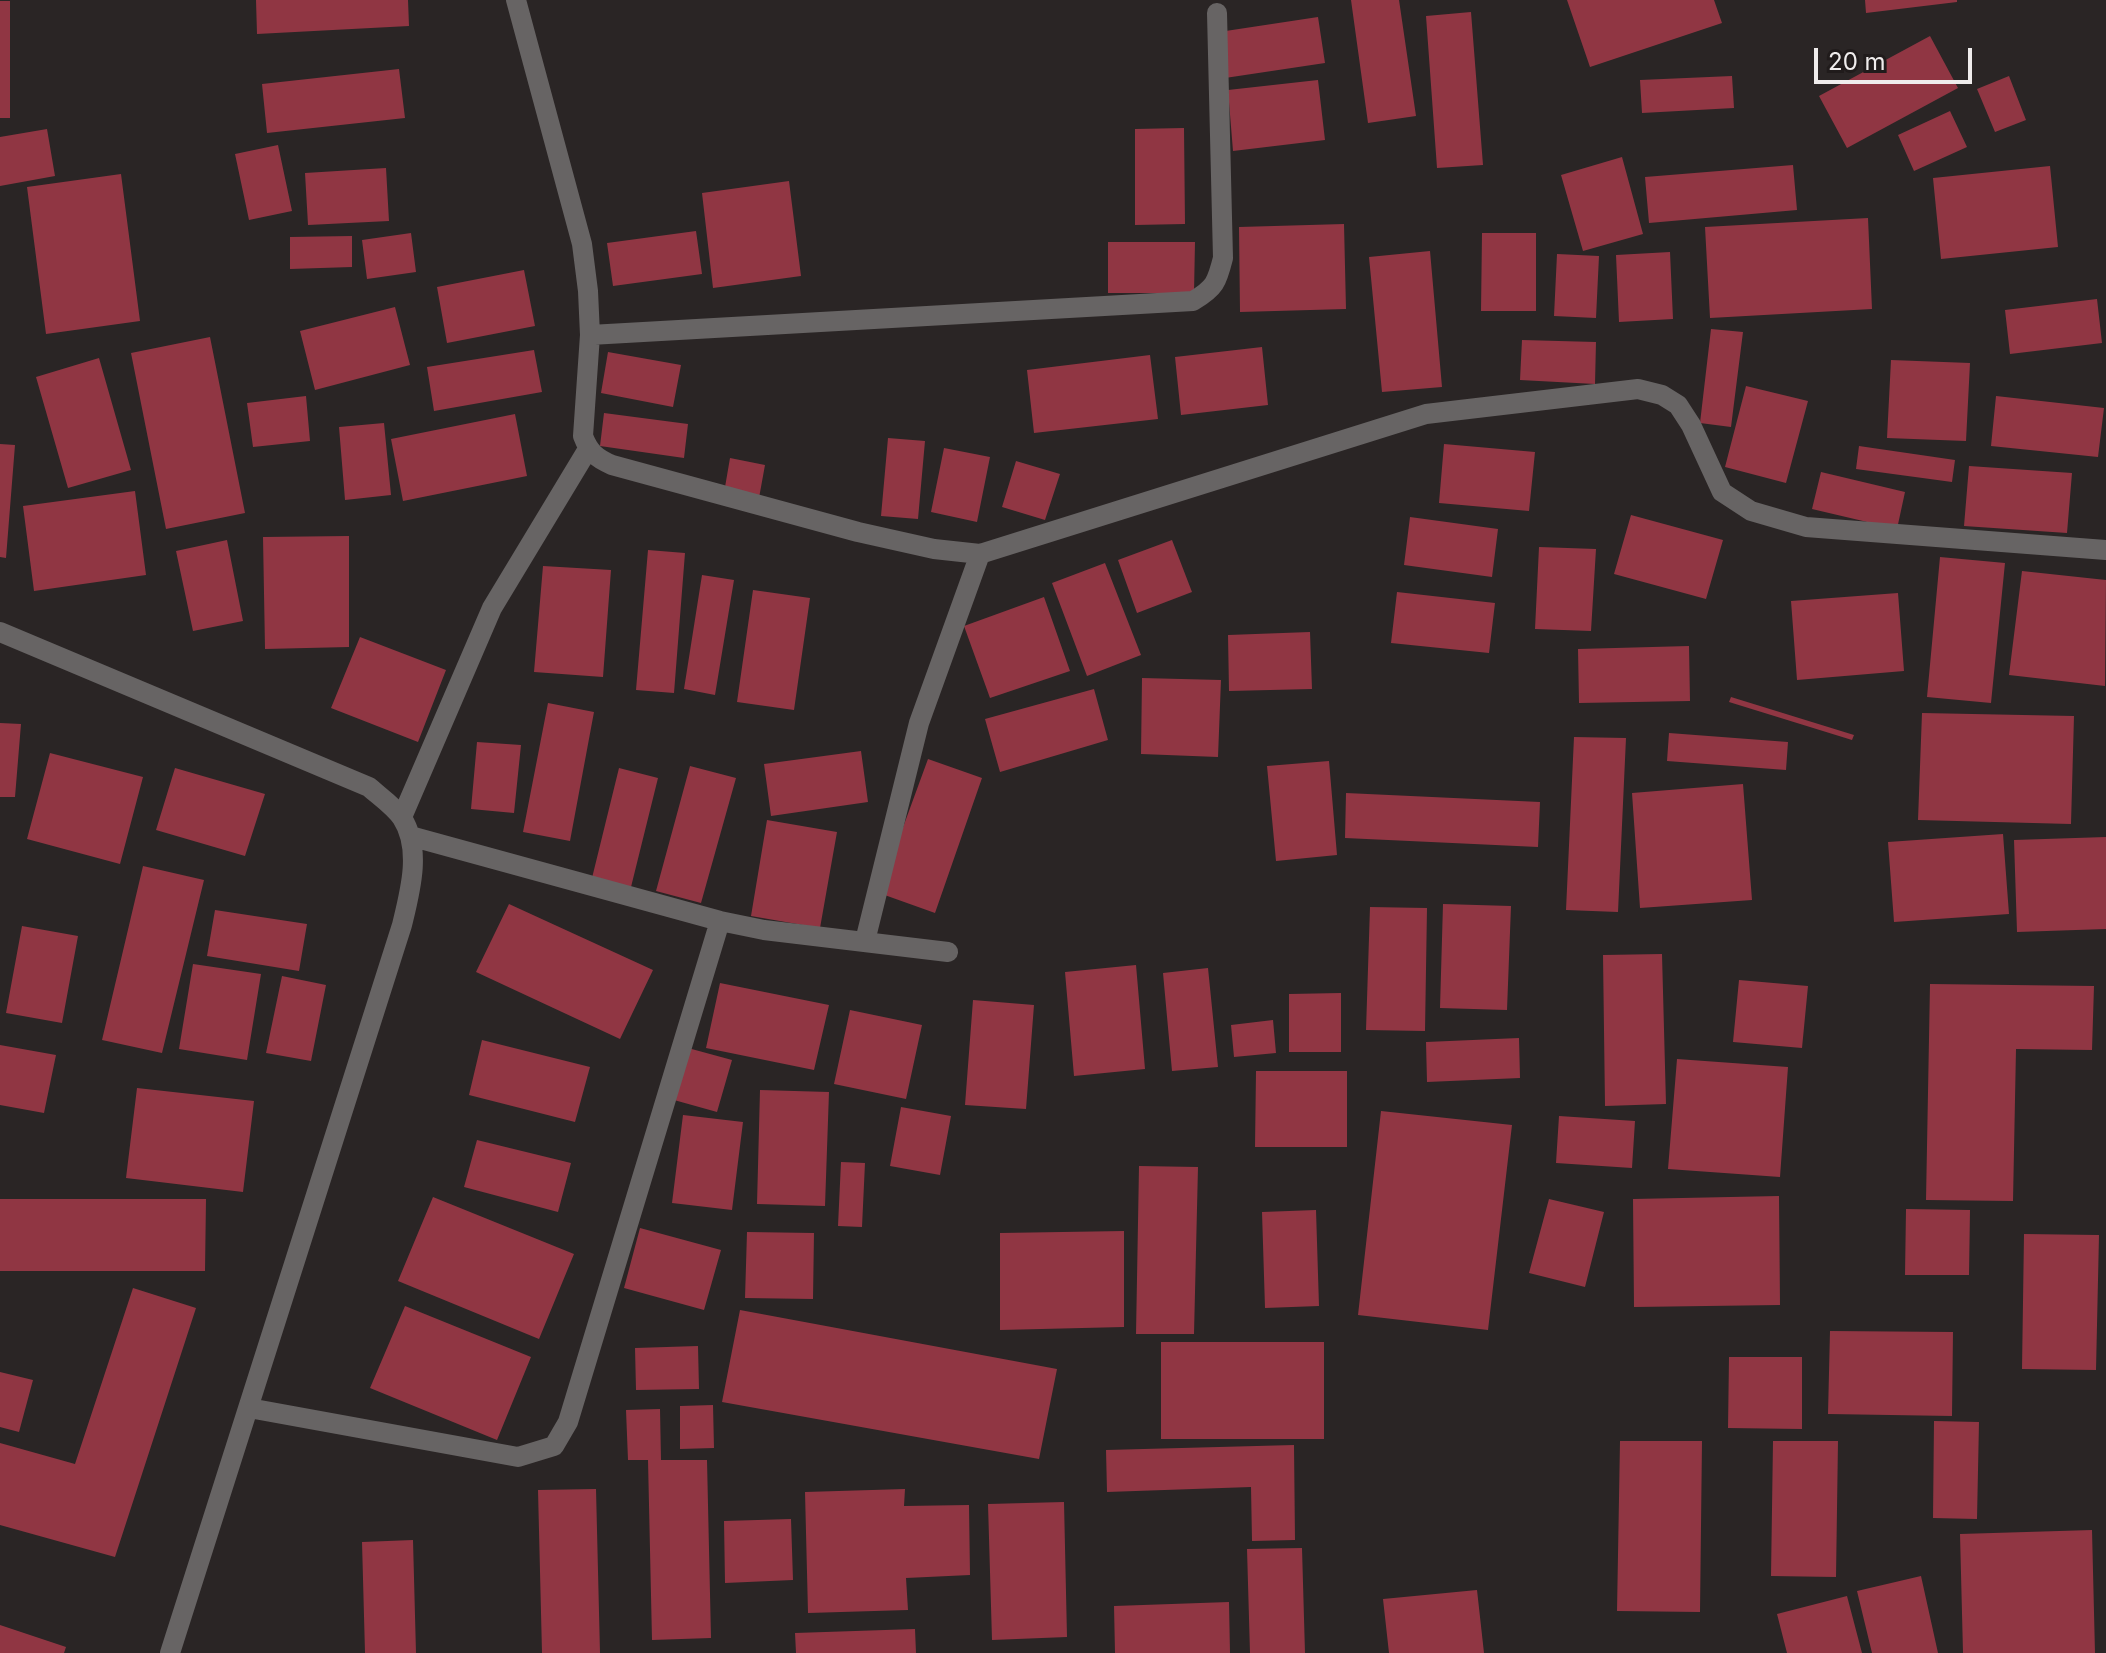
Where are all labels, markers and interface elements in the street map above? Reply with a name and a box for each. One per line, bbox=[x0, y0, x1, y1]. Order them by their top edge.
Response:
scale bar bbox=[1818, 32, 1976, 82]
text: 20 m bbox=[1828, 47, 1886, 76]

